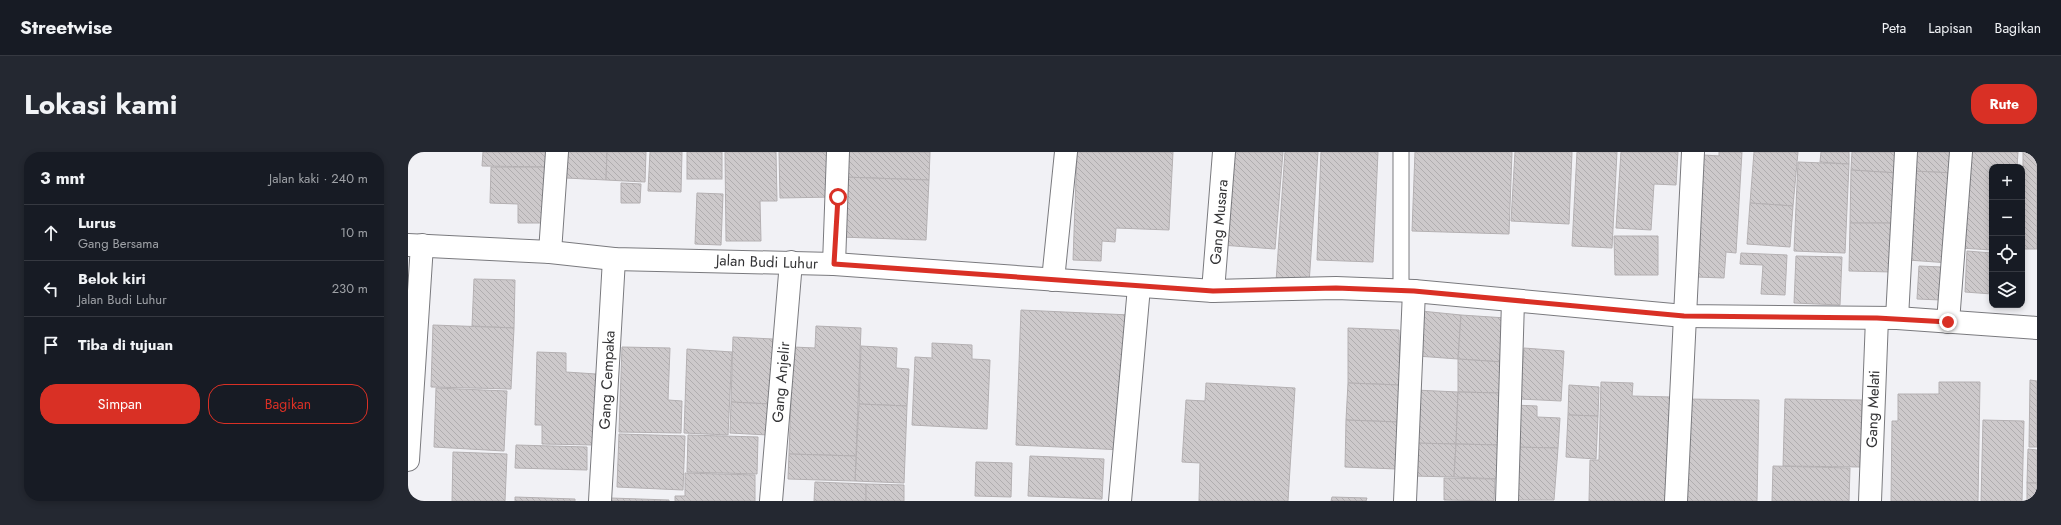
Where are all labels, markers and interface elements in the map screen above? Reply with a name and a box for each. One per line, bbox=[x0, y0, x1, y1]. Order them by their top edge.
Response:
text: Streetwise bbox=[20, 14, 113, 41]
text: Peta bbox=[1882, 18, 1906, 38]
text: Lapisan bbox=[1928, 18, 1973, 38]
text: Bagikan bbox=[1995, 18, 2041, 38]
text: Lokasi kami bbox=[24, 84, 177, 125]
button: Rute bbox=[1971, 84, 2037, 124]
map controls bbox=[1989, 164, 2025, 308]
button: + bbox=[1989, 164, 2025, 200]
text: 3 mnt bbox=[40, 166, 85, 190]
text: Jalan kaki · 240 m bbox=[269, 169, 368, 188]
street label: Gang Musara bbox=[1204, 178, 1234, 266]
route start bbox=[829, 188, 847, 206]
button: − bbox=[1989, 200, 2025, 236]
text: Lurus bbox=[78, 212, 116, 234]
icon: ahead bbox=[40, 222, 62, 244]
text: 10 m bbox=[340, 223, 368, 242]
text: Gang Bersama bbox=[78, 234, 159, 253]
button: locate bbox=[1989, 236, 2025, 272]
street label: Jalan Budi Luhur bbox=[714, 249, 819, 275]
text: Belok kiri bbox=[78, 268, 146, 290]
button: layers bbox=[1989, 272, 2025, 308]
icon: left bbox=[40, 278, 62, 300]
text: 230 m bbox=[332, 279, 368, 298]
text: Jalan Budi Luhur bbox=[78, 290, 167, 309]
route end bbox=[1939, 313, 1957, 331]
street label: Gang Cempaka bbox=[593, 330, 621, 430]
icon: arrive bbox=[40, 334, 62, 356]
text: Tiba di tujuan bbox=[78, 334, 173, 356]
street label: Gang Anjelir bbox=[766, 340, 796, 424]
street label: Gang Melati bbox=[1861, 370, 1885, 448]
button: Simpan bbox=[40, 384, 200, 424]
button: Bagikan bbox=[208, 384, 368, 424]

